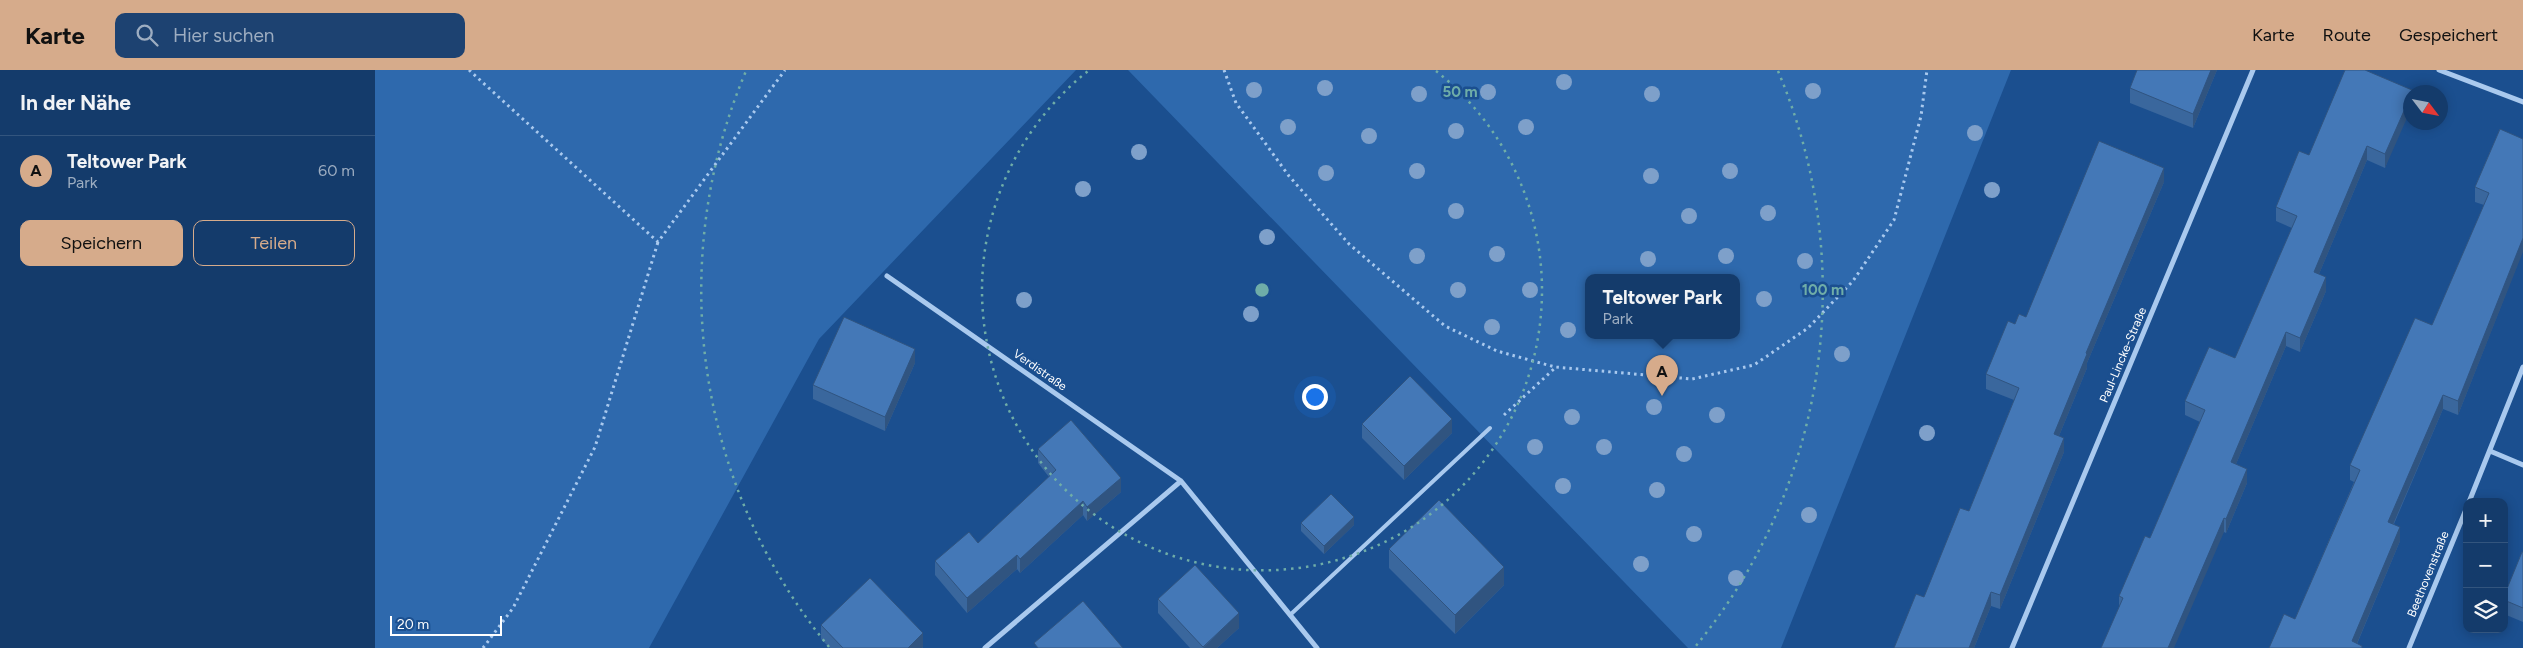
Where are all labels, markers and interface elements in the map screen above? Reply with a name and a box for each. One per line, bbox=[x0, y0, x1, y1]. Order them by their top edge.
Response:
search box bbox=[115, 13, 465, 58]
text: Karte bbox=[25, 21, 85, 50]
icon: search bbox=[133, 21, 161, 49]
text: Hier suchen bbox=[173, 24, 274, 47]
text: Karte bbox=[2252, 24, 2295, 46]
text: Route bbox=[2323, 24, 2371, 46]
text: Gespeichert bbox=[2399, 24, 2498, 46]
text: 50 m bbox=[1442, 83, 1478, 101]
north arrow bbox=[2403, 85, 2448, 130]
text: In der Nähe bbox=[20, 90, 131, 115]
text: Teltower Park bbox=[67, 150, 187, 173]
text: A bbox=[30, 161, 42, 180]
text: 60 m bbox=[318, 161, 355, 180]
text: Park bbox=[67, 173, 97, 192]
button: Speichern bbox=[20, 220, 183, 266]
button: Teilen bbox=[193, 220, 355, 266]
popup bbox=[1585, 274, 1740, 339]
centre of rings bbox=[1253, 281, 1271, 299]
text: 100 m bbox=[1802, 281, 1844, 299]
text: Teltower Park bbox=[1603, 286, 1722, 309]
street label: Paul-Lincke-Straße bbox=[2097, 305, 2150, 405]
text: Park bbox=[1603, 309, 1633, 328]
street label: Verdistraße bbox=[1011, 347, 1070, 394]
pin: A bbox=[1646, 355, 1678, 396]
your location bbox=[1302, 384, 1328, 410]
map controls bbox=[2463, 498, 2508, 633]
button: + bbox=[2463, 498, 2508, 543]
street label: Beethovenstraße bbox=[2404, 529, 2452, 619]
button: − bbox=[2463, 543, 2508, 588]
button: layers bbox=[2463, 588, 2508, 633]
scale bar bbox=[390, 613, 503, 636]
text: 20 m bbox=[397, 616, 429, 633]

